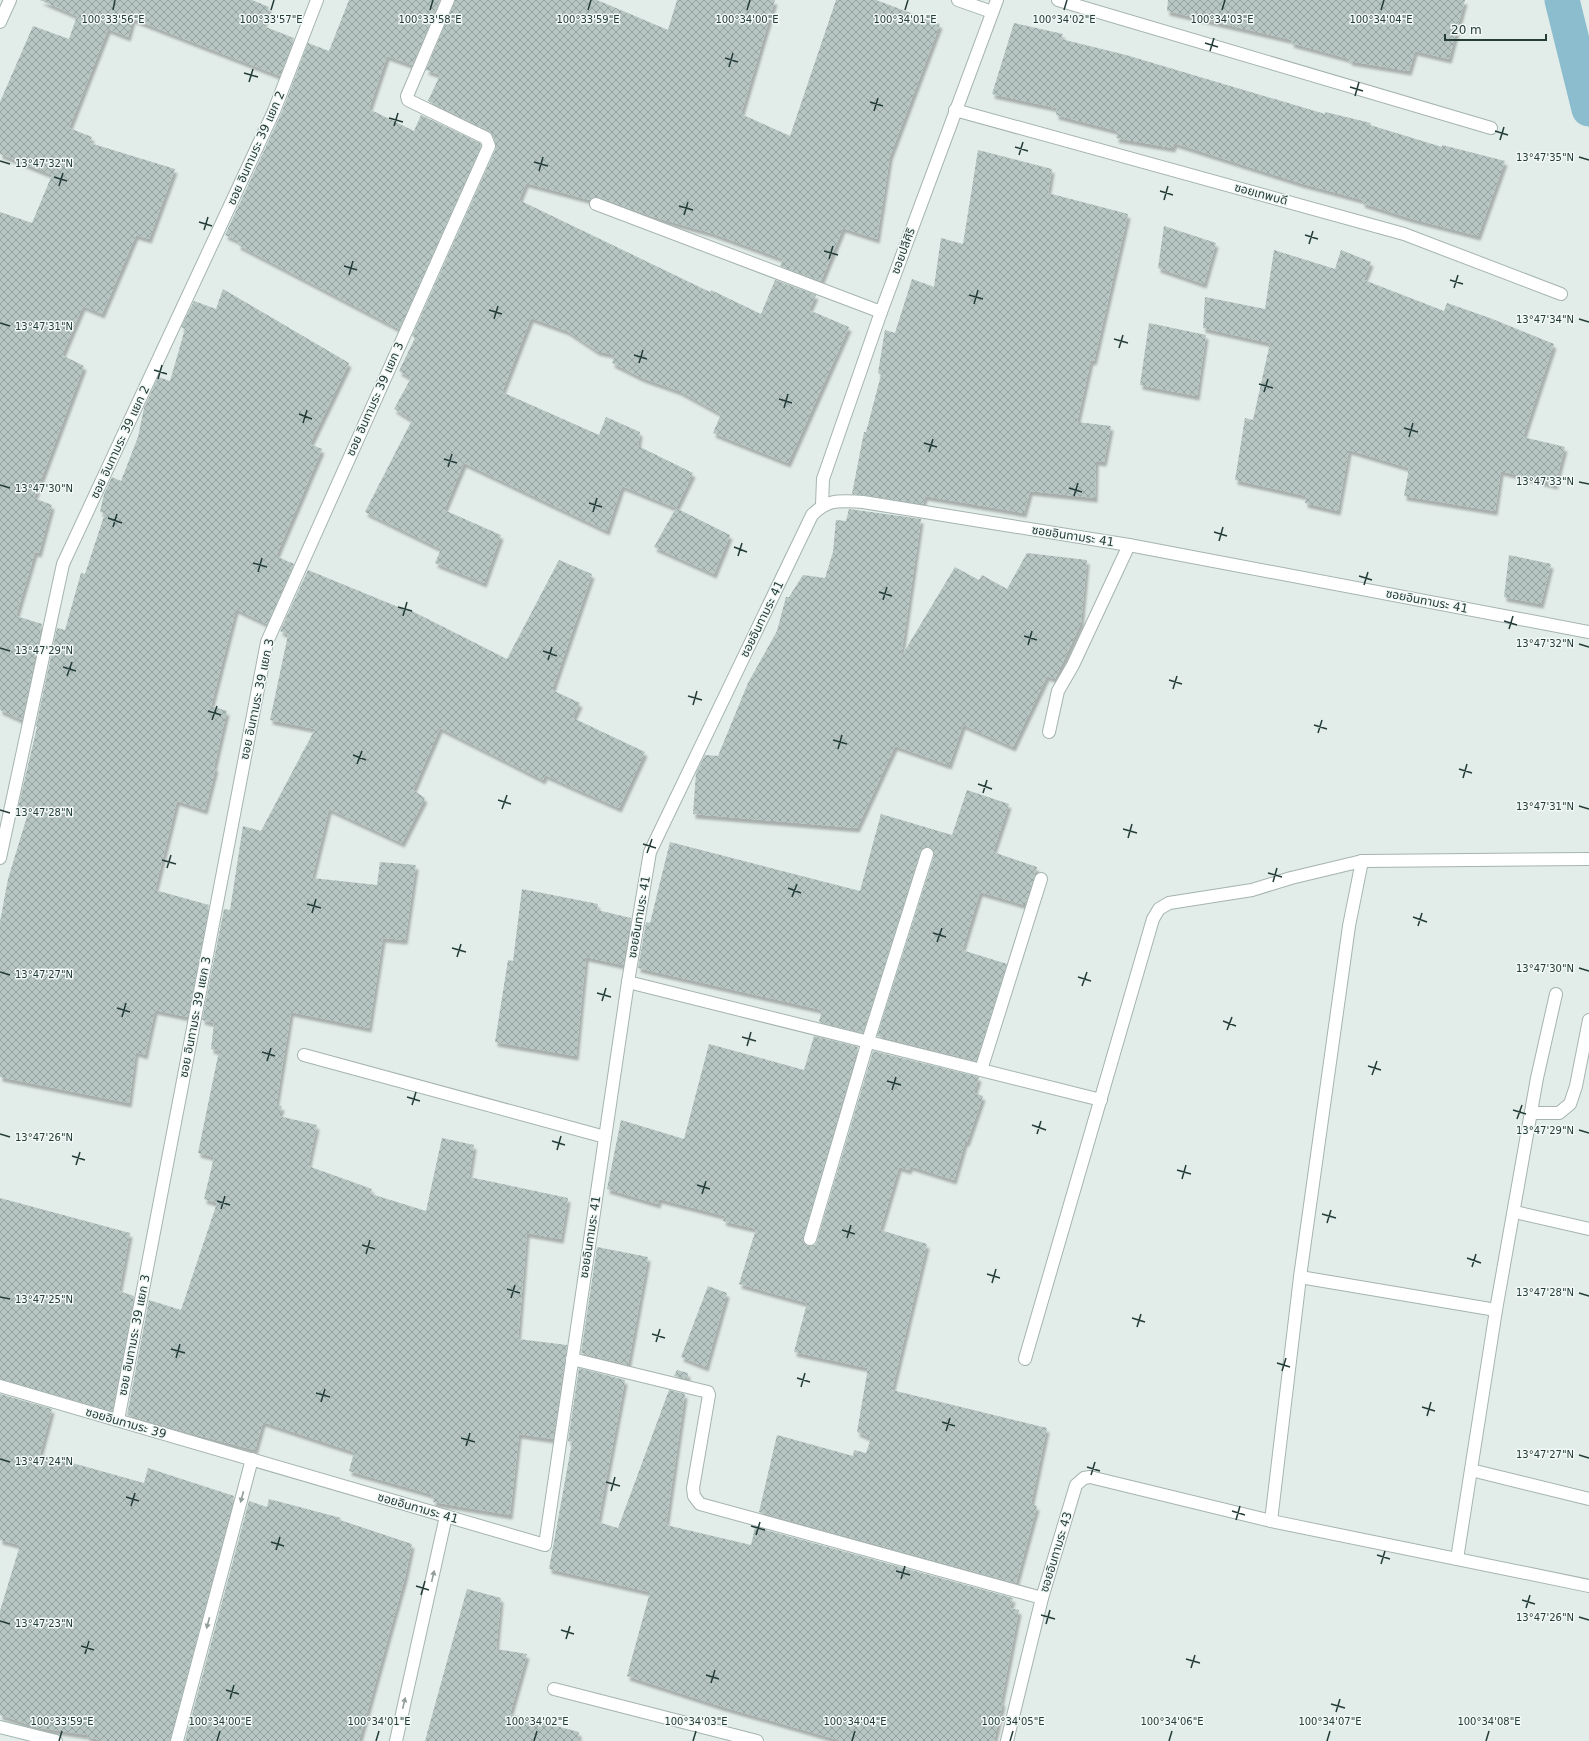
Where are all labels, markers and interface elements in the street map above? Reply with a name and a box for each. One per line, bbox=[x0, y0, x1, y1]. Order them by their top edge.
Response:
text: 100°33'56"E bbox=[81, 14, 145, 25]
text: 100°33'57"E bbox=[239, 14, 303, 25]
text: 100°33'58"E bbox=[398, 14, 462, 25]
text: 100°33'59"E bbox=[556, 14, 620, 25]
text: 100°34'00"E bbox=[715, 14, 779, 25]
text: 100°34'01"E bbox=[873, 14, 937, 25]
text: 100°34'02"E bbox=[1032, 14, 1096, 25]
text: 100°34'03"E bbox=[1190, 14, 1254, 25]
text: 100°34'04"E bbox=[1349, 14, 1413, 25]
scale bar bbox=[1445, 16, 1546, 42]
text: 20 m bbox=[1451, 23, 1482, 37]
street label: ซอย อินทามระ 39 แยก 2 bbox=[225, 89, 287, 207]
text: 13°47'35"N bbox=[1516, 152, 1574, 163]
text: 13°47'32"N bbox=[15, 158, 73, 169]
street label: ซอยเทพบดี bbox=[1233, 180, 1289, 208]
street label: ซอยปลีศิริ bbox=[888, 226, 918, 276]
text: 13°47'34"N bbox=[1516, 314, 1574, 325]
text: 13°47'31"N bbox=[15, 321, 73, 332]
street label: ซอย อินทามระ 39 แยก 3 bbox=[344, 340, 406, 458]
street label: ซอย อินทามระ 39 แยก 2 bbox=[88, 383, 152, 501]
text: 13°47'33"N bbox=[1516, 476, 1574, 487]
text: 13°47'30"N bbox=[15, 483, 73, 494]
street label: ซอยอินทามระ 41 bbox=[1031, 523, 1115, 549]
street label: ซอยอินทามระ 41 bbox=[737, 578, 787, 660]
street label: ซอยอินทามระ 41 bbox=[1385, 586, 1469, 616]
street label: ซอย อินทามระ 39 แยก 3 bbox=[237, 637, 277, 761]
text: 13°47'32"N bbox=[1516, 638, 1574, 649]
text: 13°47'29"N bbox=[15, 645, 73, 656]
text: 13°47'31"N bbox=[1516, 801, 1574, 812]
text: 13°47'28"N bbox=[15, 807, 73, 818]
street label: ซอยอินทามระ 41 bbox=[625, 875, 653, 959]
street label: ซอย อินทามระ 39 แยก 3 bbox=[176, 955, 214, 1079]
text: 13°47'30"N bbox=[1516, 963, 1574, 974]
text: 13°47'27"N bbox=[15, 969, 73, 980]
text: 13°47'29"N bbox=[1516, 1125, 1574, 1136]
text: 13°47'26"N bbox=[15, 1132, 73, 1143]
street label: ซอยอินทามระ 41 bbox=[577, 1195, 603, 1279]
street label: ซอย อินทามระ 39 แยก 3 bbox=[115, 1273, 153, 1397]
text: 13°47'28"N bbox=[1516, 1287, 1574, 1298]
text: 13°47'25"N bbox=[15, 1294, 73, 1305]
street label: ซอยอินทามระ 39 bbox=[84, 1405, 168, 1441]
text: 13°47'27"N bbox=[1516, 1449, 1574, 1460]
text: 13°47'24"N bbox=[15, 1456, 73, 1467]
street label: ซอยอินทามระ 41 bbox=[376, 1490, 460, 1526]
one-way arrow bbox=[239, 1491, 245, 1503]
street label: ซอยอินทามระ 43 bbox=[1037, 1510, 1075, 1594]
one-way arrow bbox=[430, 1570, 436, 1582]
text: 13°47'26"N bbox=[1516, 1612, 1574, 1623]
one-way arrow bbox=[205, 1617, 211, 1629]
text: 13°47'23"N bbox=[15, 1618, 73, 1629]
one-way arrow bbox=[402, 1697, 408, 1709]
text: 100°33'59"E bbox=[30, 1716, 94, 1727]
text: 100°34'00"E bbox=[188, 1716, 252, 1727]
text: 100°34'01"E bbox=[347, 1716, 411, 1727]
text: 100°34'02"E bbox=[505, 1716, 569, 1727]
text: 100°34'03"E bbox=[664, 1716, 728, 1727]
text: 100°34'04"E bbox=[823, 1716, 887, 1727]
text: 100°34'05"E bbox=[981, 1716, 1045, 1727]
text: 100°34'06"E bbox=[1140, 1716, 1204, 1727]
text: 100°34'07"E bbox=[1298, 1716, 1362, 1727]
text: 100°34'08"E bbox=[1457, 1716, 1521, 1727]

